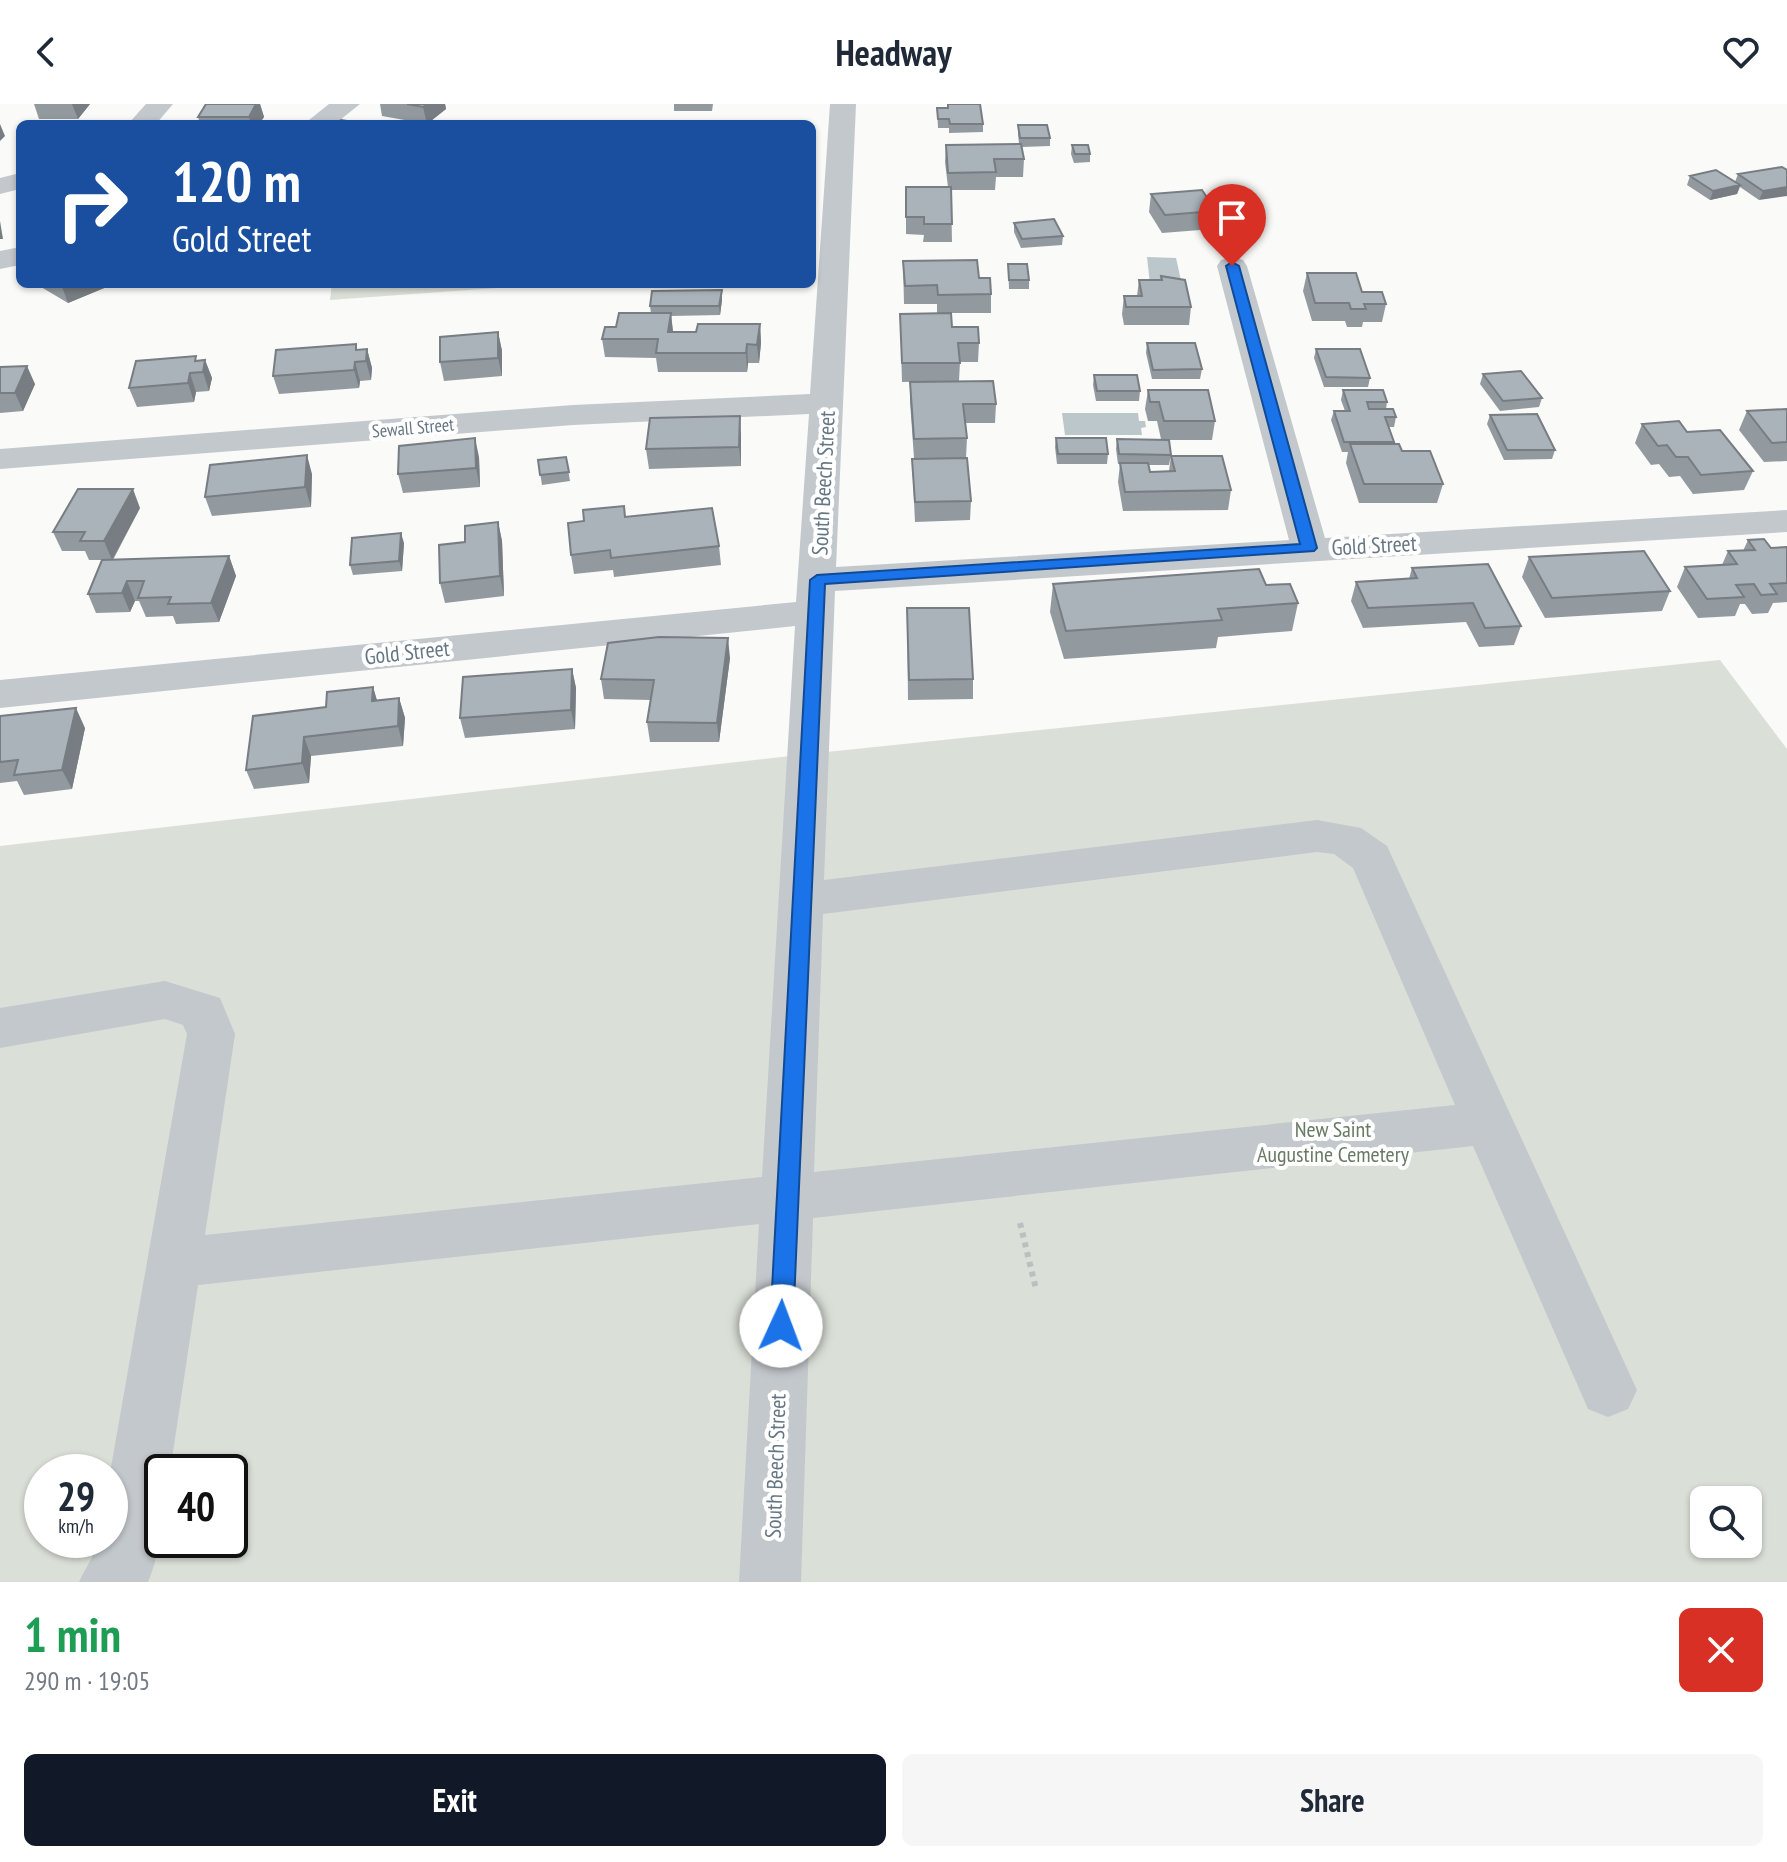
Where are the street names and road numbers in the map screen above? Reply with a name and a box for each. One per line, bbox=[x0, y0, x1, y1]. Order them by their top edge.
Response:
street label: South Beech Street bbox=[805, 410, 841, 556]
street label: Sewall Street bbox=[371, 412, 455, 443]
street label: Gold Street bbox=[1331, 529, 1417, 561]
street label: Gold Street bbox=[363, 634, 451, 670]
street label: South Beech Street bbox=[758, 1393, 792, 1539]

